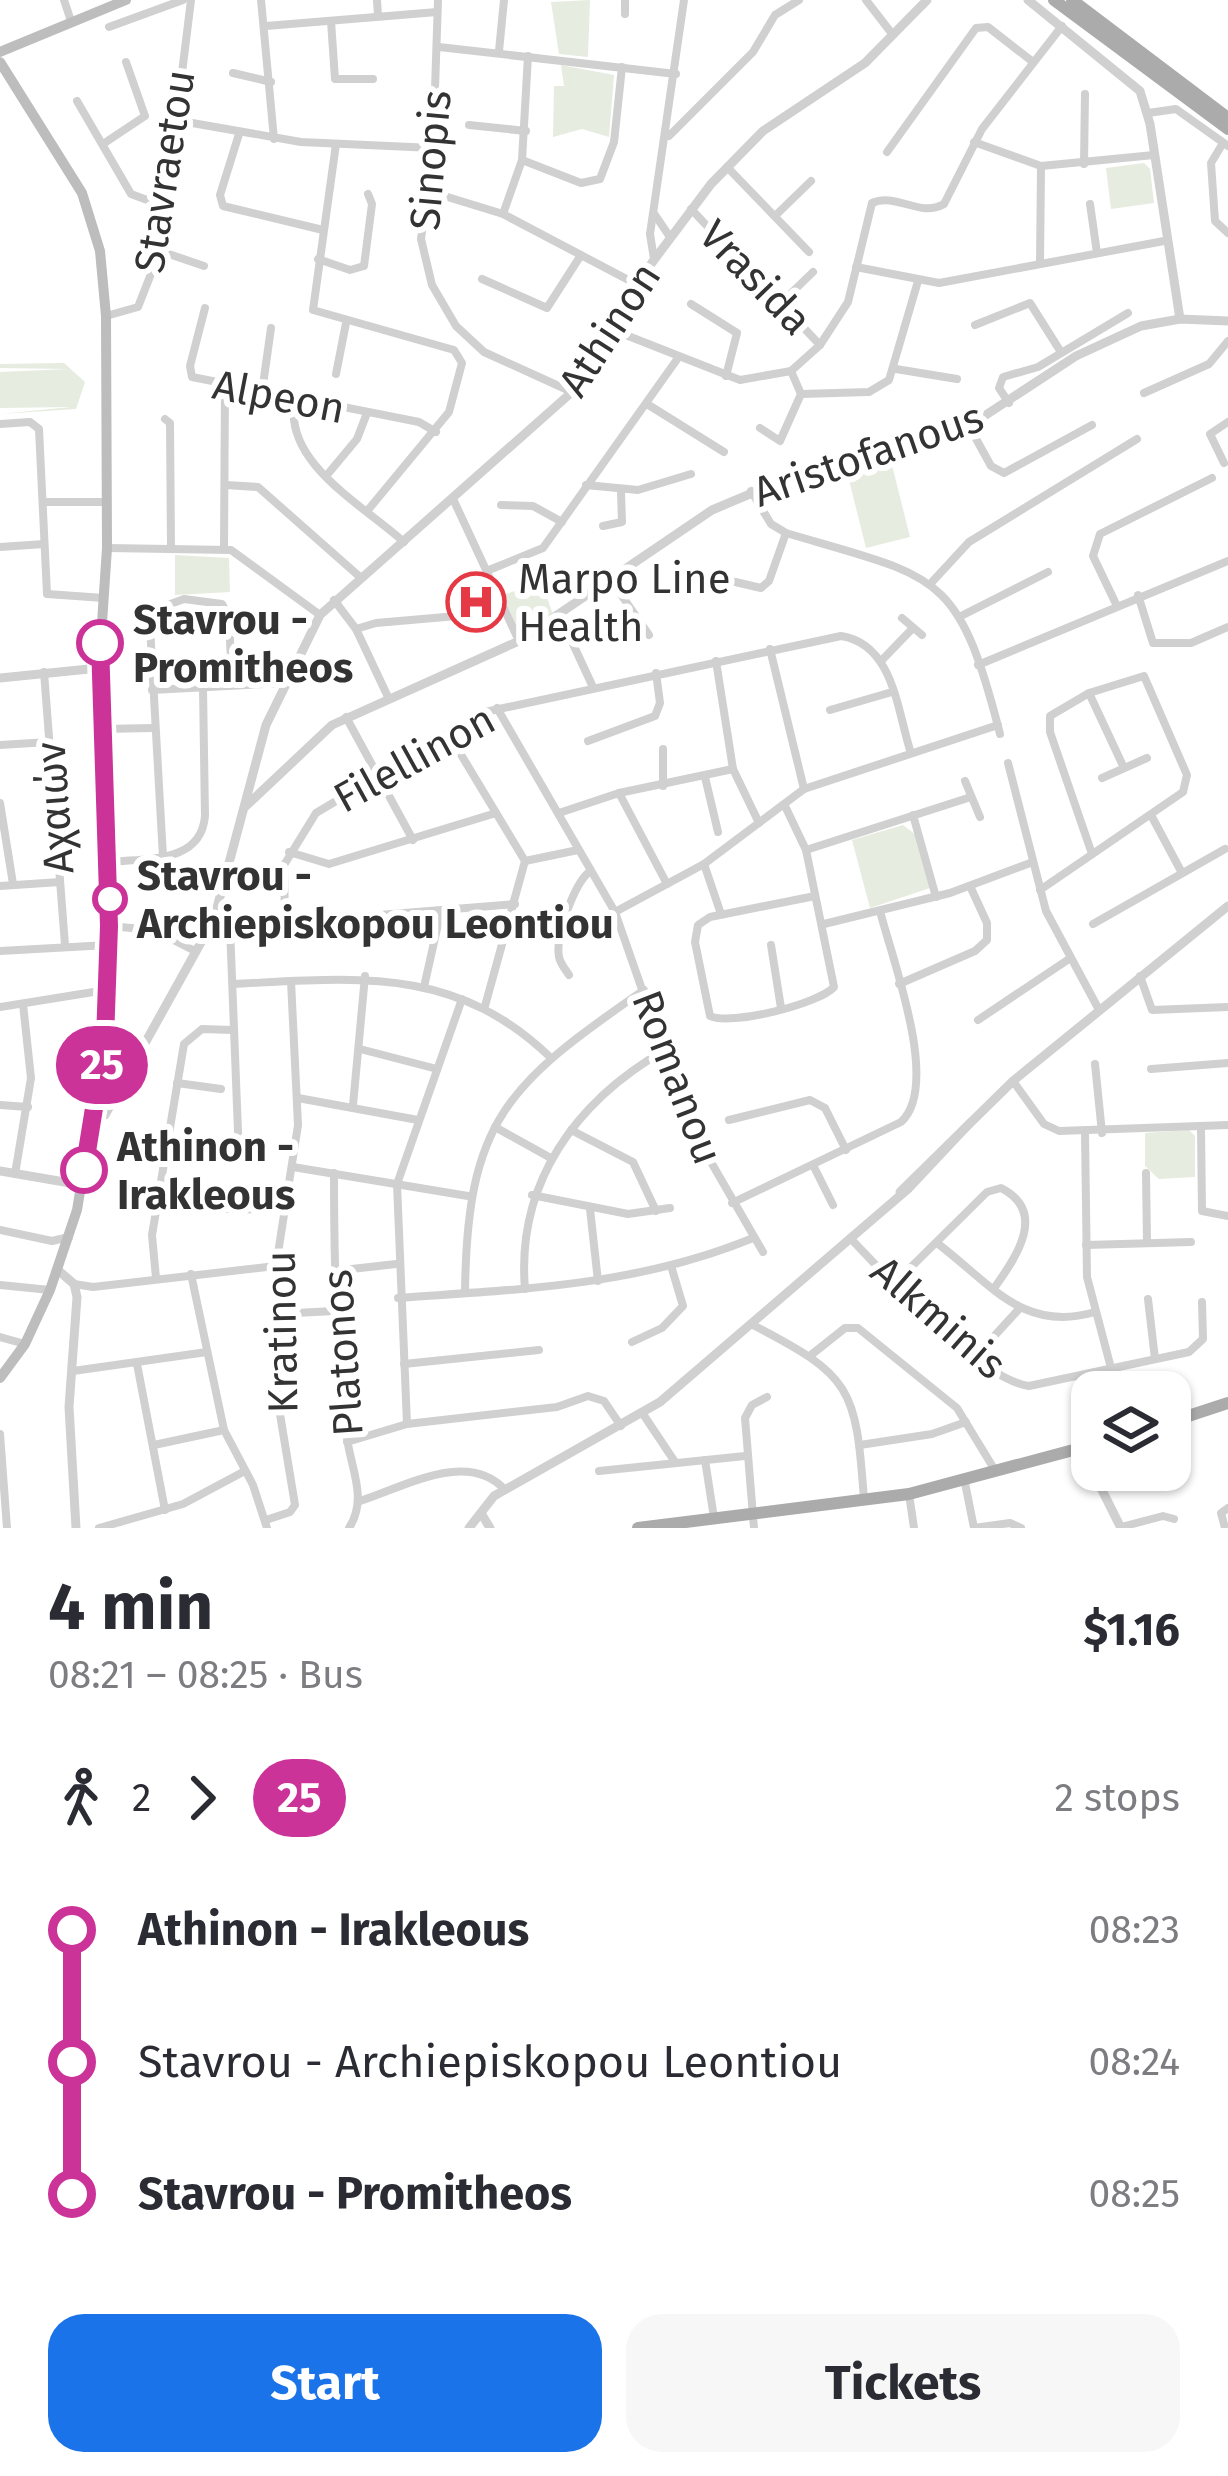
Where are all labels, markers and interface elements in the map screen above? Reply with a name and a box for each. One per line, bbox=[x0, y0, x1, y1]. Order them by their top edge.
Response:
street label: Stavraetou bbox=[124, 66, 206, 276]
street label: Sinopis bbox=[400, 88, 462, 232]
street label: Vrasida bbox=[689, 210, 822, 345]
street label: Athinon bbox=[548, 253, 672, 406]
street label: Alpeon bbox=[209, 360, 349, 434]
street label: Aristofanous bbox=[747, 392, 990, 518]
place label: Marpo Line Health bbox=[518, 554, 731, 652]
hospital icon: Marpo Line Health bbox=[445, 571, 507, 633]
place label: Stavrou - Promitheos bbox=[133, 595, 353, 693]
marker: Stavrou - Promitheos bbox=[78, 621, 122, 665]
street label: Filellinon bbox=[325, 694, 504, 823]
street label: Αχαιών bbox=[25, 740, 85, 876]
place label: Stavrou - Archiepiskopou Leontiou bbox=[136, 851, 614, 949]
marker: Stavrou - Archiepiskopou Leontiou bbox=[94, 883, 126, 915]
street label: Romanou bbox=[621, 984, 733, 1171]
line badge: 25 bbox=[48, 1026, 156, 1104]
text: 25 bbox=[80, 1040, 124, 1090]
place label: Athinon - Irakleous bbox=[116, 1122, 295, 1220]
marker: Athinon - Irakleous bbox=[62, 1148, 106, 1192]
street label: Alkminis bbox=[861, 1246, 1016, 1390]
street label: Kratinou bbox=[256, 1250, 308, 1414]
street label: Platonos bbox=[312, 1268, 374, 1438]
map controls bbox=[1071, 1371, 1191, 1491]
button: layers bbox=[1071, 1371, 1191, 1491]
text: 4 min bbox=[48, 1567, 213, 1646]
text: $1.16 bbox=[1083, 1603, 1180, 1657]
text: 08:21 – 08:25 · Bus bbox=[48, 1652, 363, 1698]
icon: walk bbox=[48, 1765, 114, 1831]
icon: forward bbox=[169, 1765, 235, 1831]
text: 25 bbox=[277, 1773, 322, 1823]
text: 2 bbox=[132, 1775, 151, 1821]
text: 2 stops bbox=[1054, 1775, 1180, 1821]
text: Athinon - Irakleous bbox=[138, 1903, 529, 1957]
text: 08:23 bbox=[1089, 1907, 1180, 1953]
text: Stavrou - Archiepiskopou Leontiou bbox=[138, 2035, 842, 2089]
text: 08:24 bbox=[1088, 2039, 1180, 2085]
text: Stavrou - Promitheos bbox=[138, 2167, 572, 2221]
text: 08:25 bbox=[1089, 2171, 1180, 2217]
button: Start bbox=[48, 2314, 602, 2452]
button: Tickets bbox=[626, 2314, 1180, 2452]

